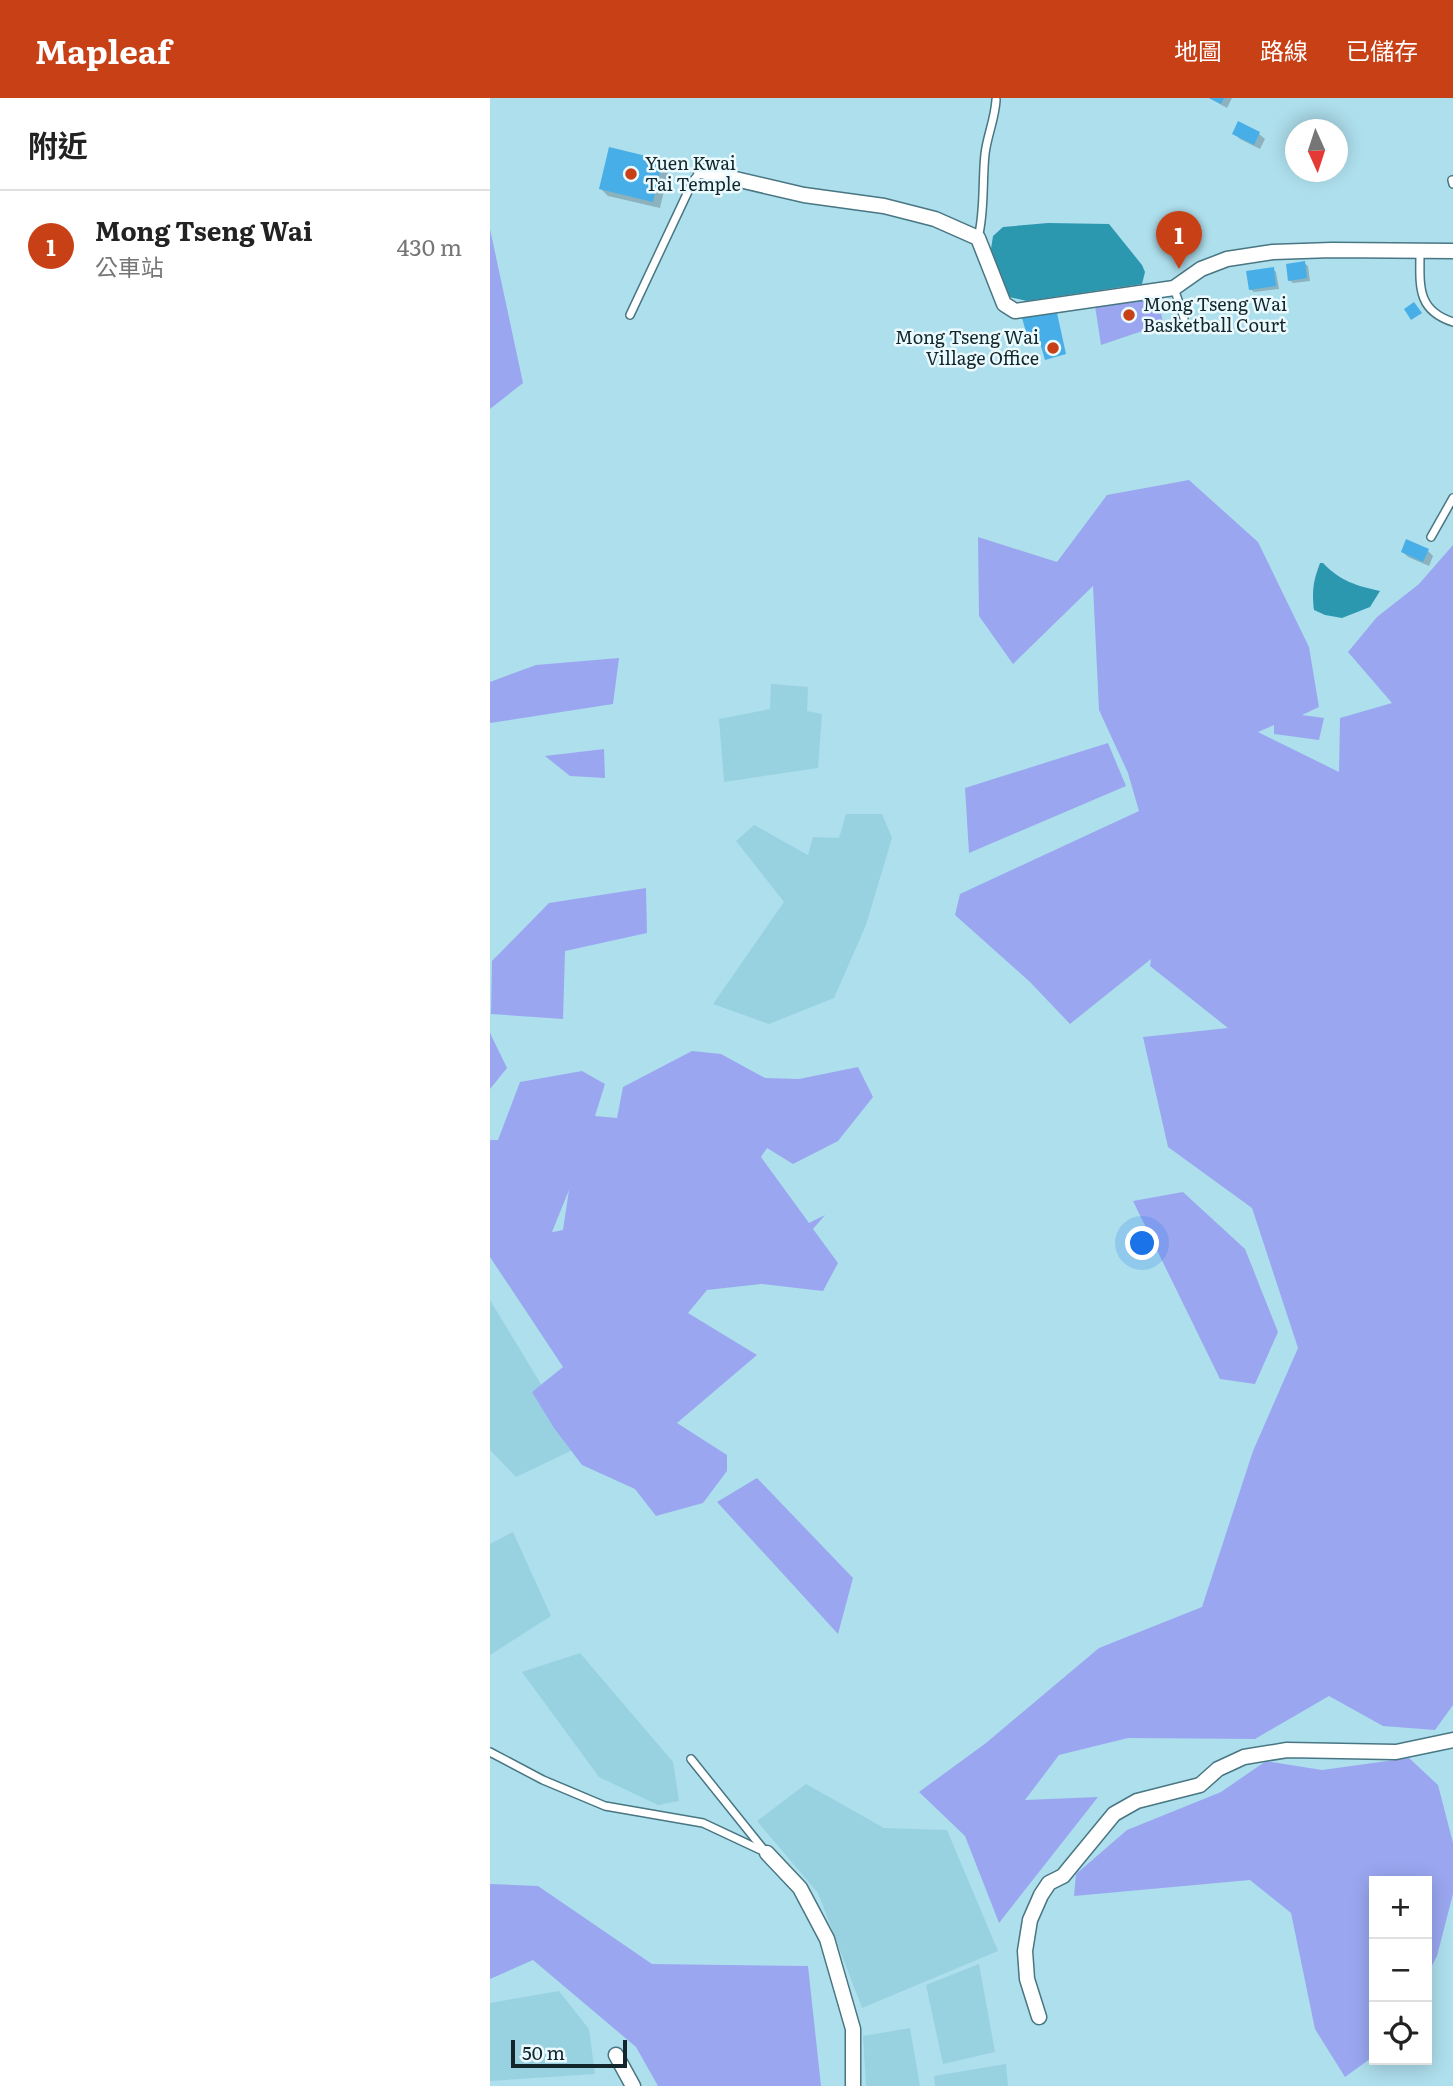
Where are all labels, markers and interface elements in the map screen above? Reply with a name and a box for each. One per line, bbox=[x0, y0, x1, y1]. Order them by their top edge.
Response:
text: Mapleaf bbox=[35, 25, 171, 74]
text: 地圖 bbox=[1174, 32, 1222, 67]
text: 路線 bbox=[1260, 32, 1308, 67]
text: 已儲存 bbox=[1346, 32, 1418, 67]
north arrow bbox=[1285, 119, 1348, 182]
text: 附近 bbox=[28, 122, 88, 166]
place label: Yuen Kwai Tai Temple bbox=[645, 149, 741, 197]
marker: Yuen Kwai Tai Temple bbox=[623, 166, 639, 182]
text: Mong Tseng Wai bbox=[95, 210, 313, 249]
pin: 1 bbox=[1156, 211, 1202, 269]
text: 1 bbox=[46, 229, 56, 263]
text: 430 m bbox=[397, 229, 462, 263]
text: 公車站 bbox=[95, 249, 164, 283]
place label: Mong Tseng Wai Basketball Court bbox=[1143, 290, 1287, 338]
marker: Mong Tseng Wai Basketball Court bbox=[1121, 307, 1137, 323]
place label: Mong Tseng Wai Village Office bbox=[895, 323, 1039, 371]
marker: Mong Tseng Wai Village Office bbox=[1045, 340, 1061, 356]
your location bbox=[1125, 1226, 1159, 1260]
map controls bbox=[1369, 1876, 1432, 2065]
button: + bbox=[1369, 1876, 1432, 1939]
button: − bbox=[1369, 1939, 1432, 2002]
button: locate bbox=[1369, 2002, 1432, 2065]
scale bar bbox=[511, 2037, 626, 2069]
text: 50 m bbox=[522, 2038, 565, 2066]

